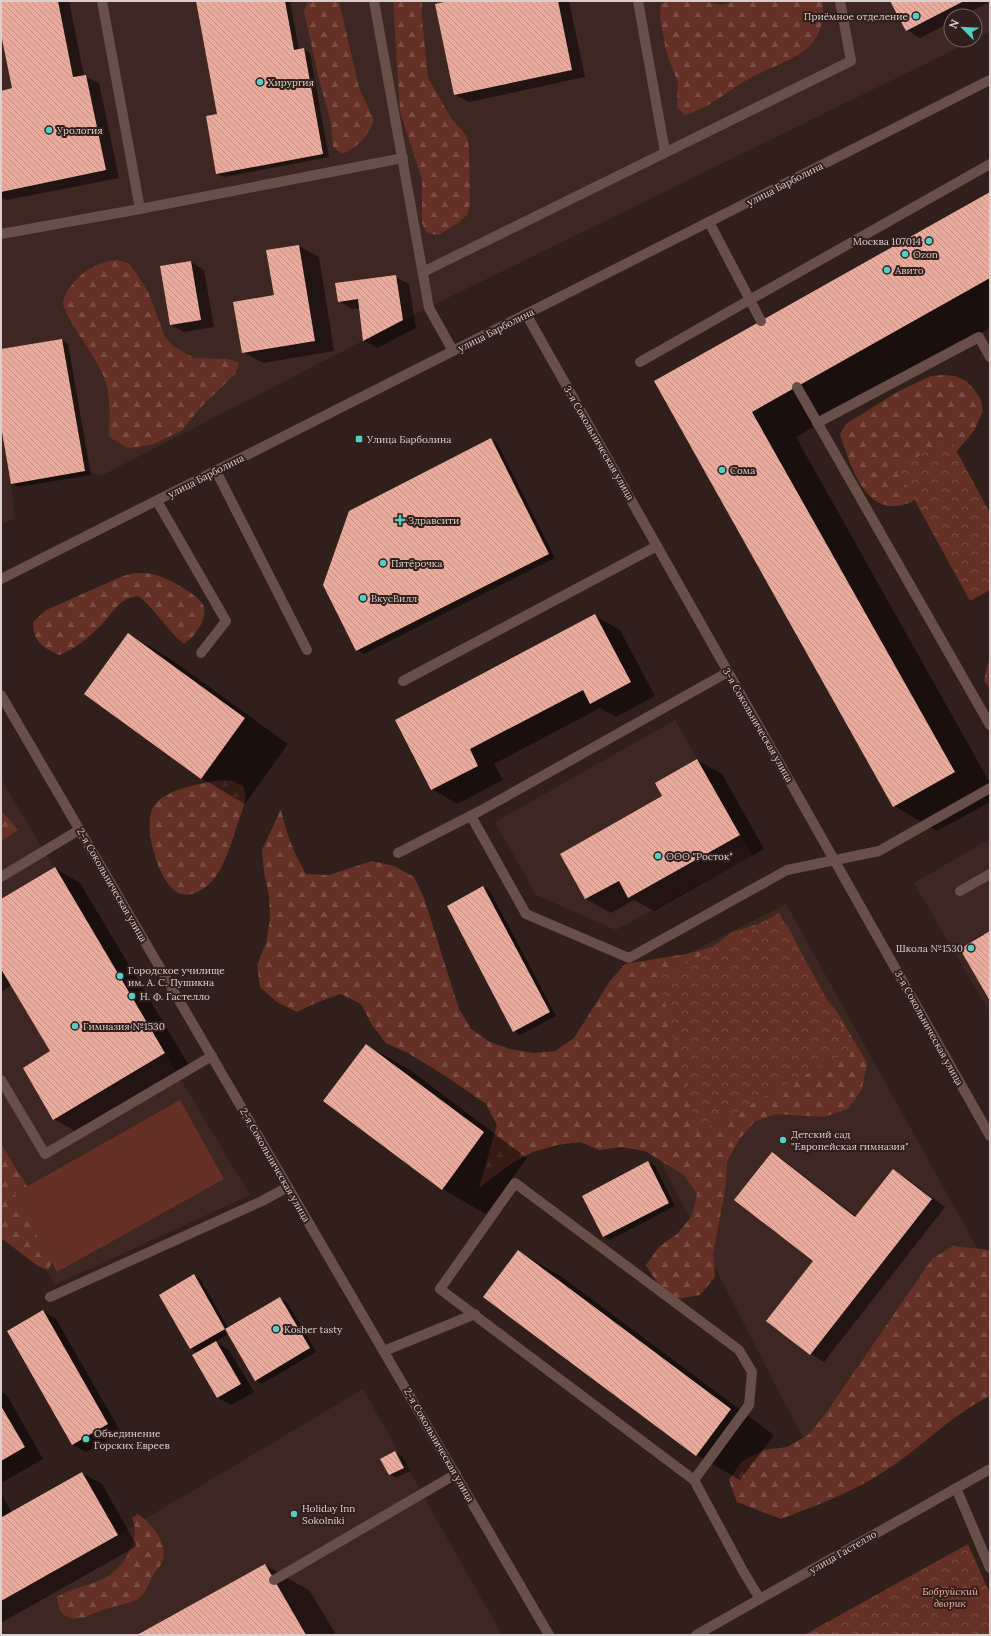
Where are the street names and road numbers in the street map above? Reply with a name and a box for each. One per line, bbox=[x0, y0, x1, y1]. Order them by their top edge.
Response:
street label: улица Барболина bbox=[745, 159, 825, 209]
street label: улица Барболина bbox=[456, 305, 536, 355]
street label: 3-я Сокольническая улица bbox=[561, 384, 637, 502]
street label: улица Барболина bbox=[166, 451, 246, 501]
street label: 3-я Сокольническая улица bbox=[720, 666, 796, 784]
street label: 2-я Сокольническая улица bbox=[74, 826, 150, 944]
street label: 3-я Сокольническая улица bbox=[892, 968, 966, 1088]
street label: 2-я Сокольническая улица bbox=[237, 1106, 313, 1224]
street label: 2-я Сокольническая улица bbox=[401, 1386, 477, 1504]
street label: улица Гастелло bbox=[807, 1527, 879, 1576]

